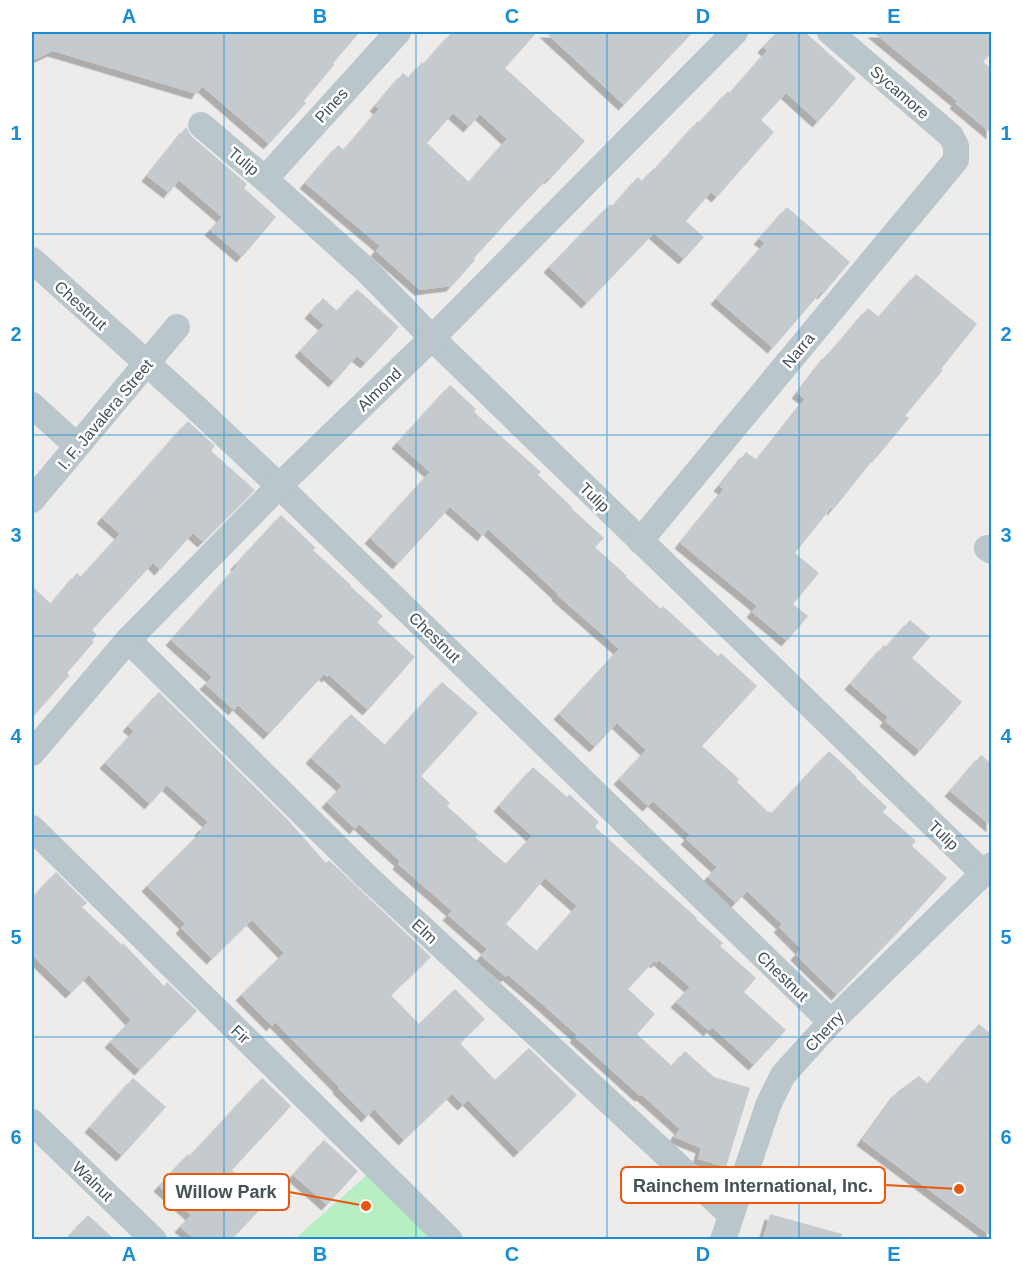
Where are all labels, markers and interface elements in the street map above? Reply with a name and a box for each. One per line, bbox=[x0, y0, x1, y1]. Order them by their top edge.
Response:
text: A bbox=[122, 5, 136, 27]
text: B bbox=[313, 5, 327, 27]
text: C bbox=[505, 5, 519, 27]
text: D bbox=[696, 5, 710, 27]
text: E bbox=[887, 5, 901, 27]
street label: Sycamore bbox=[867, 62, 933, 122]
street label: Pines bbox=[312, 85, 351, 126]
text: 1 bbox=[10, 122, 22, 144]
text: 1 bbox=[1000, 122, 1012, 144]
street label: Tulip bbox=[225, 144, 262, 179]
street label: Chestnut bbox=[51, 278, 111, 333]
text: 2 bbox=[10, 323, 22, 345]
text: 2 bbox=[1000, 323, 1012, 345]
street label: Narra bbox=[779, 329, 818, 371]
street label: I. F. Javalera Street bbox=[55, 356, 157, 473]
street label: Almond bbox=[354, 364, 405, 414]
street label: Tulip bbox=[576, 479, 613, 515]
text: 3 bbox=[10, 524, 22, 546]
text: 3 bbox=[1000, 524, 1012, 546]
street label: Chestnut bbox=[406, 609, 464, 666]
text: 4 bbox=[10, 725, 22, 747]
text: 4 bbox=[1000, 725, 1012, 747]
street label: Tulip bbox=[925, 817, 962, 853]
street label: Elm bbox=[409, 916, 441, 947]
text: 5 bbox=[10, 926, 22, 948]
text: 5 bbox=[1000, 926, 1012, 948]
street label: Chestnut bbox=[754, 948, 812, 1005]
street label: Cherry bbox=[802, 1008, 847, 1055]
street label: Fir bbox=[228, 1022, 254, 1047]
text: 6 bbox=[10, 1126, 22, 1148]
text: 6 bbox=[1000, 1126, 1012, 1148]
street label: Walnut bbox=[69, 1158, 117, 1205]
callout: Rainchem International, Inc. bbox=[621, 1167, 885, 1203]
callout: Willow Park bbox=[164, 1174, 289, 1210]
text: Rainchem International, Inc. bbox=[633, 1176, 873, 1196]
text: Willow Park bbox=[176, 1182, 277, 1202]
text: A bbox=[122, 1243, 136, 1265]
text: B bbox=[313, 1243, 327, 1265]
text: C bbox=[505, 1243, 519, 1265]
text: D bbox=[696, 1243, 710, 1265]
text: E bbox=[887, 1243, 901, 1265]

